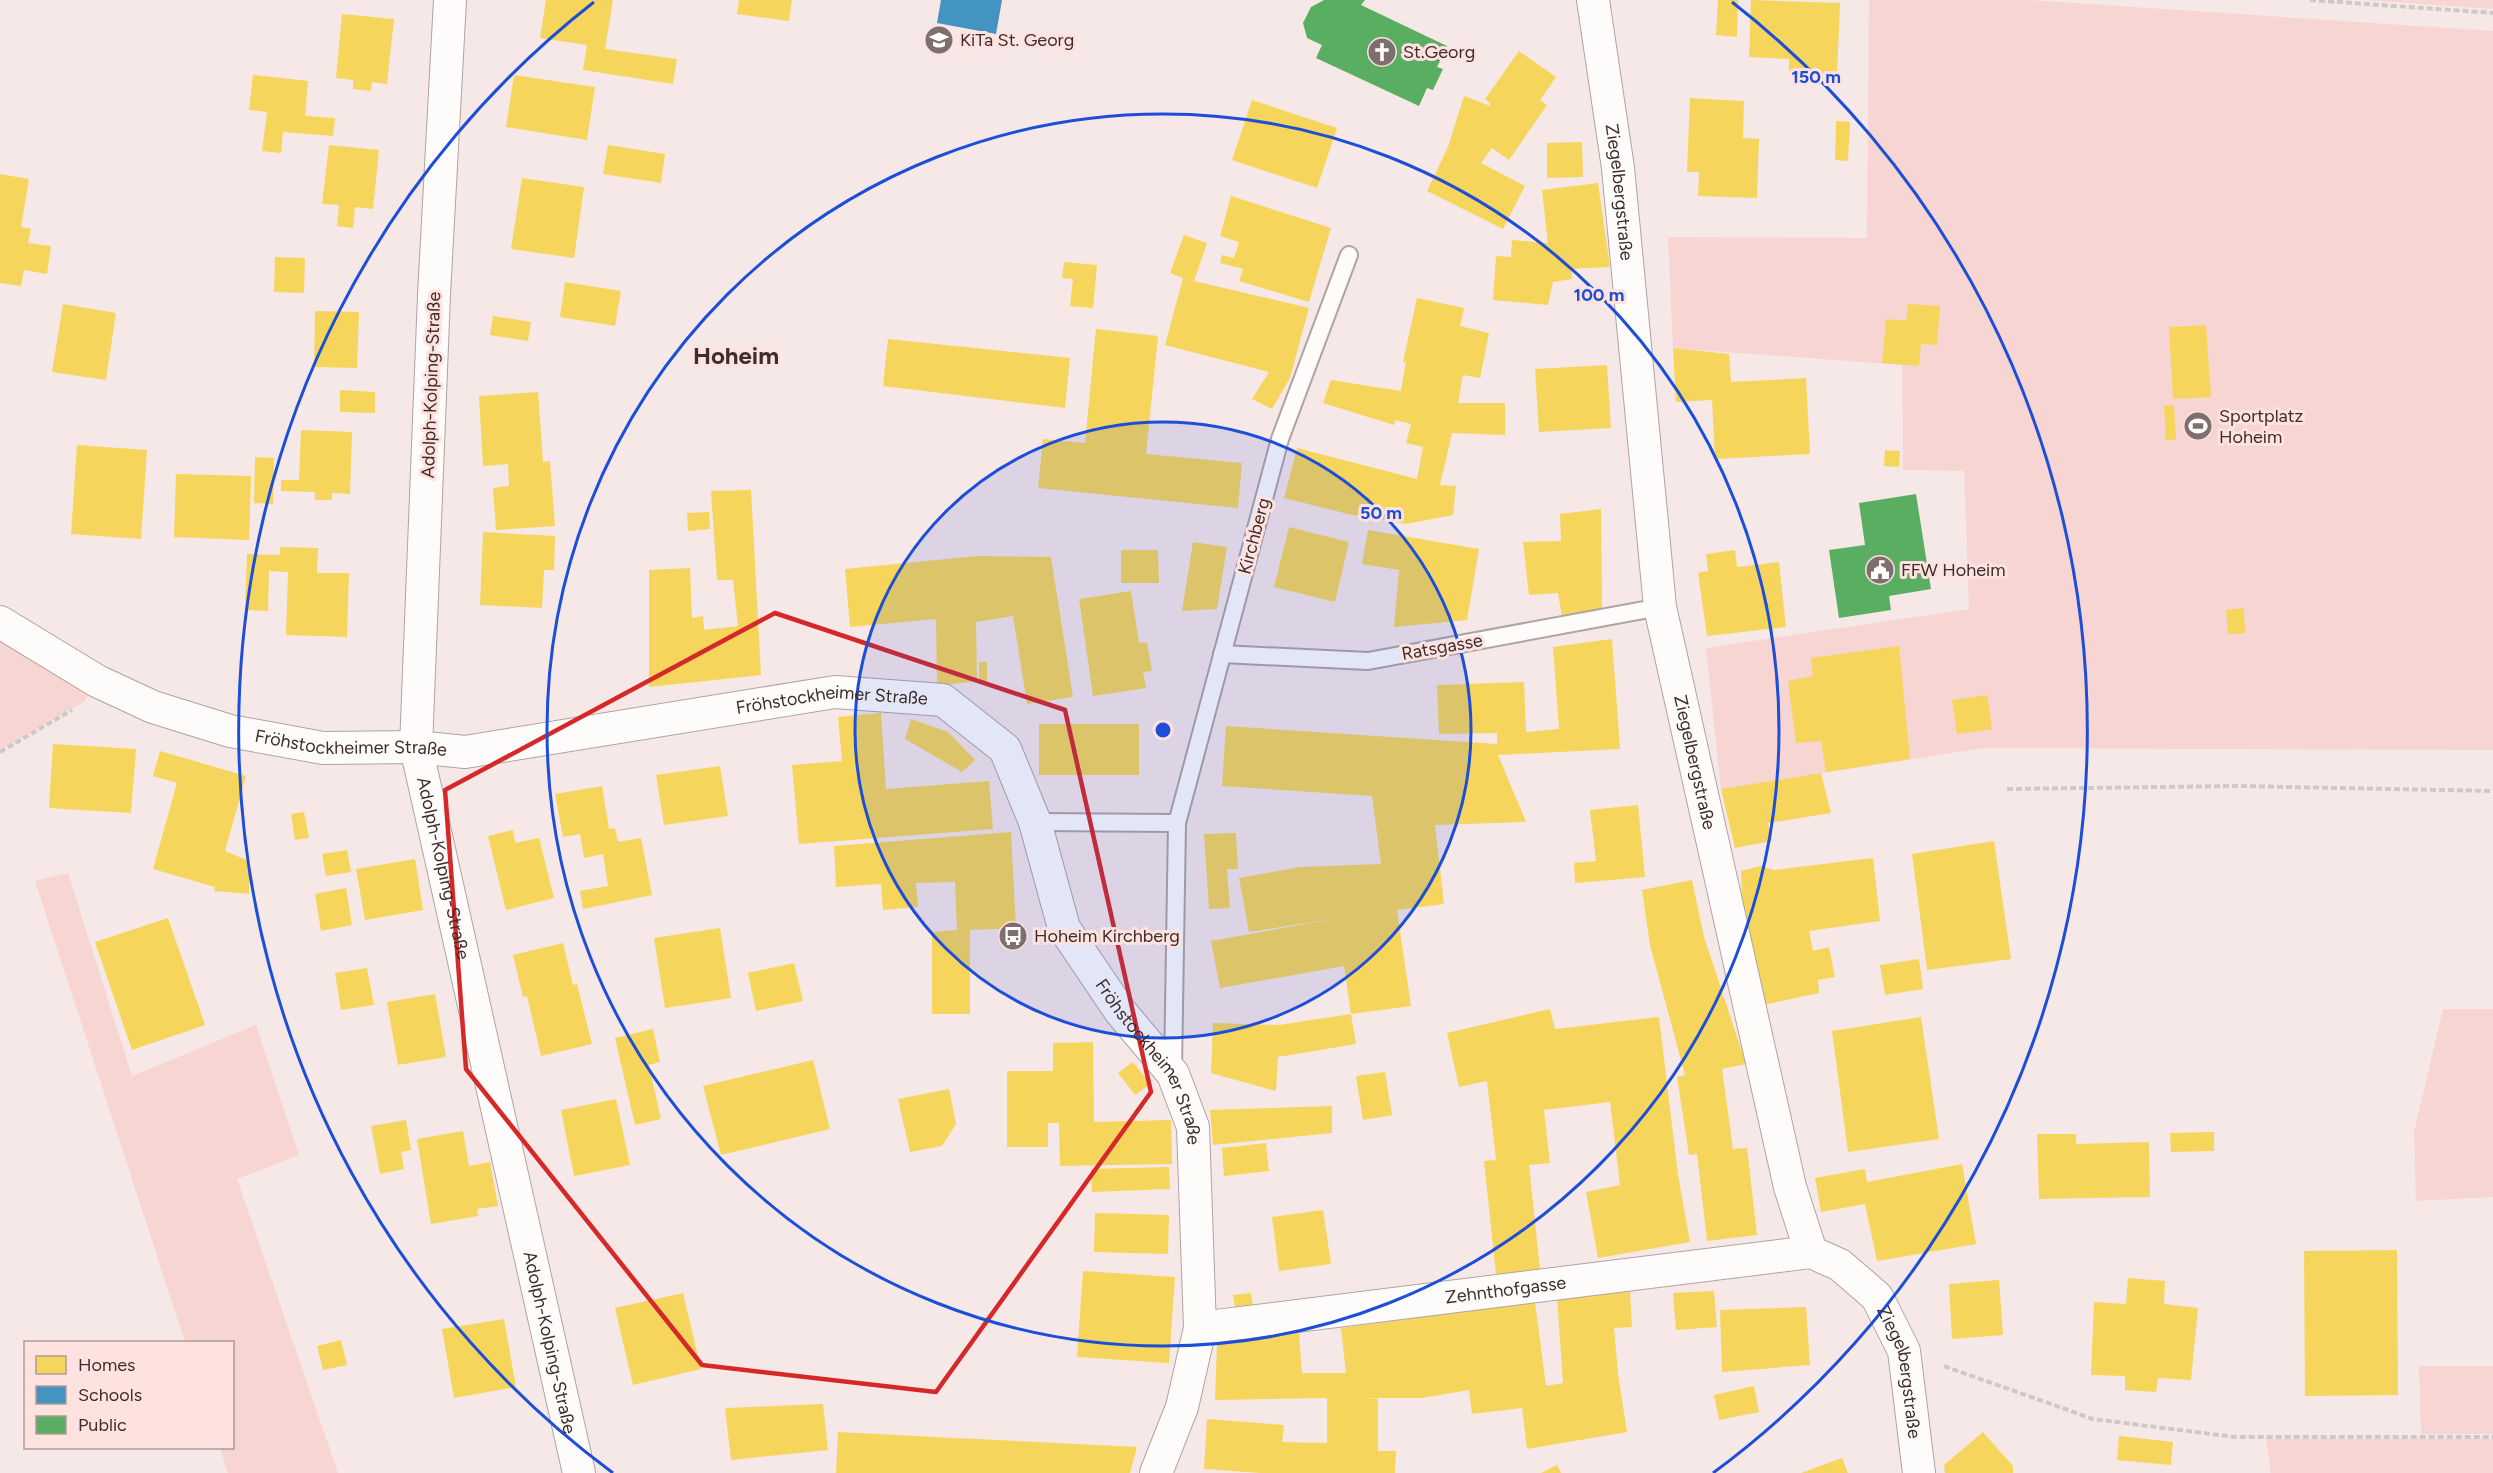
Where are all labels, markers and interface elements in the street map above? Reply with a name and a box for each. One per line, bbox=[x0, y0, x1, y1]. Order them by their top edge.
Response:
school or university icon: KiTa St. Georg bbox=[923, 24, 955, 56]
place label: KiTa St. Georg bbox=[960, 29, 1074, 51]
church icon: St.Georg bbox=[1366, 36, 1398, 68]
place label: St.Georg bbox=[1403, 41, 1475, 63]
text: 150 m bbox=[1791, 66, 1841, 88]
street label: Ziegelbergstraße bbox=[1601, 122, 1638, 262]
text: 100 m bbox=[1574, 284, 1624, 306]
street label: Adolph-Kolping-Straße bbox=[417, 291, 445, 479]
district label: Hoheim bbox=[693, 341, 779, 370]
place label: Sportplatz Hoheim bbox=[2219, 405, 2304, 448]
sports icon: Sportplatz Hoheim bbox=[2182, 410, 2214, 442]
street label: Kirchberg bbox=[1233, 495, 1275, 577]
text: 50 m bbox=[1360, 502, 1402, 524]
public building icon: FFW Hoheim bbox=[1864, 554, 1896, 586]
place label: FFW Hoheim bbox=[1901, 559, 2006, 581]
street label: Ratsgasse bbox=[1400, 629, 1484, 665]
street label: Fröhstockheimer Straße bbox=[734, 681, 929, 719]
street label: Ziegelbergstraße bbox=[1669, 693, 1721, 832]
centre of rings bbox=[1153, 720, 1173, 740]
street label: Fröhstockheimer Straße bbox=[253, 725, 448, 761]
street label: Adolph-Kolping-Straße bbox=[412, 775, 474, 962]
bus stop icon: Hoheim Kirchberg bbox=[997, 920, 1029, 952]
place label: Hoheim Kirchberg bbox=[1034, 925, 1180, 947]
street label: Fröhstockheimer Straße bbox=[1091, 975, 1205, 1145]
street label: Adolph-Kolping-Straße bbox=[518, 1249, 581, 1436]
street label: Zehnthofgasse bbox=[1444, 1272, 1568, 1308]
street label: Ziegelbergstraße bbox=[1872, 1302, 1926, 1440]
legend bbox=[24, 1341, 234, 1449]
text: Homes bbox=[78, 1354, 136, 1376]
text: Schools bbox=[78, 1384, 142, 1406]
text: Public bbox=[78, 1414, 127, 1436]

